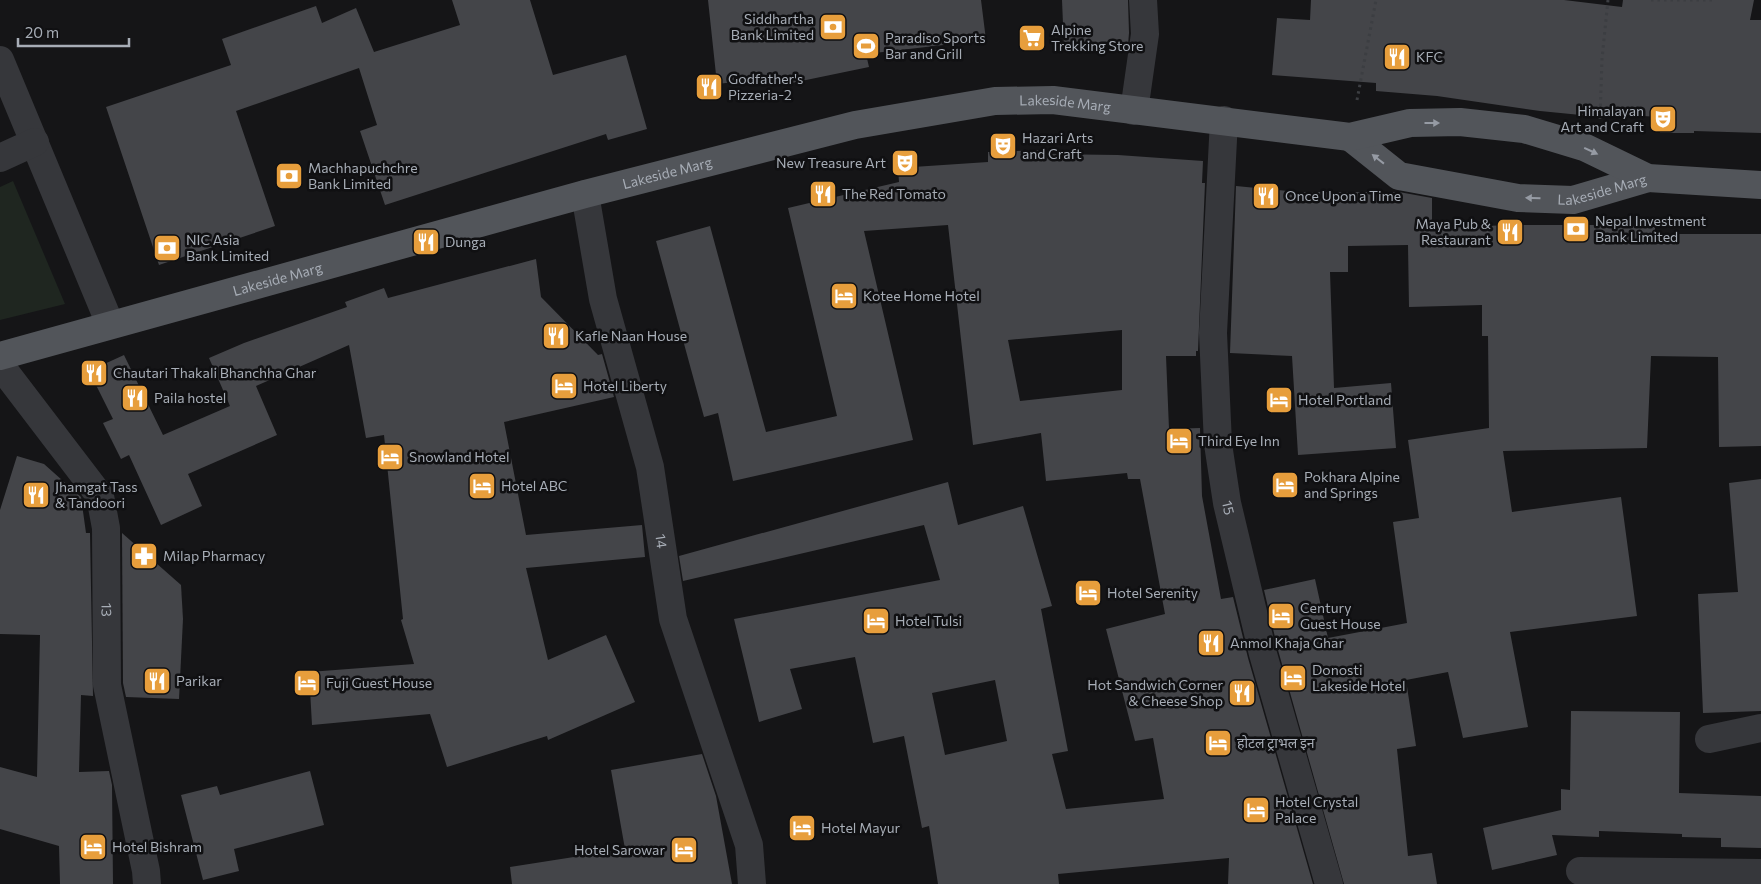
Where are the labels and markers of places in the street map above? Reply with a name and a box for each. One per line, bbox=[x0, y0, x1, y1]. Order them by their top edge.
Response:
place label: Siddhartha Bank Limited bbox=[731, 10, 814, 43]
bank icon: Siddhartha Bank Limited bbox=[818, 12, 848, 42]
place label: Alpine Trekking Store bbox=[1051, 21, 1143, 54]
supermarket icon: Alpine Trekking Store bbox=[1017, 23, 1047, 53]
place label: Paradiso Sports Bar and Grill bbox=[885, 29, 986, 62]
sports icon: Paradiso Sports Bar and Grill bbox=[851, 31, 881, 61]
restaurant icon: KFC bbox=[1382, 42, 1412, 72]
place label: KFC bbox=[1416, 48, 1443, 65]
place label: Godfather's Pizzeria-2 bbox=[728, 70, 803, 103]
restaurant icon: Godfather's Pizzeria-2 bbox=[694, 72, 724, 102]
place label: Himalayan Art and Craft bbox=[1561, 102, 1644, 135]
theatre icon: Himalayan Art and Craft bbox=[1648, 104, 1678, 134]
place label: Hazari Arts and Craft bbox=[1022, 129, 1093, 162]
theatre icon: Hazari Arts and Craft bbox=[988, 131, 1018, 161]
theatre icon: New Treasure Art bbox=[890, 148, 920, 178]
place label: New Treasure Art bbox=[776, 154, 886, 171]
place label: Machhapuchchre Bank Limited bbox=[308, 159, 418, 192]
bank icon: Machhapuchchre Bank Limited bbox=[274, 161, 304, 191]
restaurant icon: The Red Tomato bbox=[808, 179, 838, 209]
restaurant icon: Once Upon a Time bbox=[1251, 181, 1281, 211]
place label: The Red Tomato bbox=[842, 185, 946, 202]
place label: Once Upon a Time bbox=[1285, 187, 1401, 204]
place label: Nepal Investment Bank Limited bbox=[1595, 212, 1707, 245]
bank icon: Nepal Investment Bank Limited bbox=[1561, 214, 1591, 244]
place label: Maya Pub & Restaurant bbox=[1416, 215, 1492, 248]
restaurant icon: Maya Pub & Restaurant bbox=[1495, 217, 1525, 247]
restaurant icon: Dunga bbox=[411, 227, 441, 257]
place label: NIC Asia Bank Limited bbox=[186, 231, 269, 264]
bank icon: NIC Asia Bank Limited bbox=[152, 233, 182, 263]
place label: Dunga bbox=[445, 233, 486, 250]
hotel icon: Kotee Home Hotel bbox=[829, 281, 859, 311]
place label: Kotee Home Hotel bbox=[863, 287, 980, 304]
restaurant icon: Kafle Naan House bbox=[541, 321, 571, 351]
place label: Kafle Naan House bbox=[575, 327, 687, 344]
restaurant icon: Chautari Thakali Bhanchha Ghar bbox=[79, 358, 109, 388]
place label: Chautari Thakali Bhanchha Ghar bbox=[113, 364, 317, 381]
hotel icon: Hotel Liberty bbox=[549, 371, 579, 401]
place label: Hotel Liberty bbox=[583, 377, 667, 394]
restaurant icon: Paila hostel bbox=[120, 383, 150, 413]
hotel icon: Hotel Portland bbox=[1264, 385, 1294, 415]
place label: Paila hostel bbox=[154, 389, 226, 406]
place label: Hotel Portland bbox=[1298, 391, 1391, 408]
hotel icon: Third Eye Inn bbox=[1164, 426, 1194, 456]
place label: Third Eye Inn bbox=[1198, 432, 1280, 449]
hotel icon: Snowland Hotel bbox=[375, 442, 405, 472]
place label: Snowland Hotel bbox=[409, 448, 510, 465]
place label: Pokhara Alpine and Springs bbox=[1304, 468, 1400, 501]
hotel icon: Pokhara Alpine and Springs bbox=[1270, 470, 1300, 500]
hotel icon: Hotel ABC bbox=[467, 471, 497, 501]
place label: Hotel ABC bbox=[501, 477, 567, 494]
place label: Jhamgat Tass & Tandoori bbox=[55, 478, 138, 511]
restaurant icon: Jhamgat Tass & Tandoori bbox=[21, 480, 51, 510]
pharmacy icon: Milap Pharmacy bbox=[129, 541, 159, 571]
place label: Milap Pharmacy bbox=[163, 547, 265, 564]
hotel icon: Hotel Serenity bbox=[1073, 578, 1103, 608]
place label: Hotel Serenity bbox=[1107, 584, 1198, 601]
place label: Century Guest House bbox=[1300, 599, 1381, 632]
hotel icon: Century Guest House bbox=[1266, 601, 1296, 631]
hotel icon: Hotel Tulsi bbox=[861, 606, 891, 636]
place label: Hotel Tulsi bbox=[895, 612, 962, 629]
restaurant icon: Anmol Khaja Ghar bbox=[1196, 628, 1226, 658]
place label: Anmol Khaja Ghar bbox=[1230, 634, 1344, 651]
place label: Donosti Lakeside Hotel bbox=[1312, 661, 1405, 694]
hotel icon: Donosti Lakeside Hotel bbox=[1278, 663, 1308, 693]
restaurant icon: Parikar bbox=[142, 666, 172, 696]
hotel icon: Fuji Guest House bbox=[292, 668, 322, 698]
place label: Parikar bbox=[176, 672, 222, 689]
place label: Fuji Guest House bbox=[326, 674, 432, 691]
place label: Hot Sandwich Corner & Cheese Shop bbox=[1087, 676, 1223, 709]
restaurant icon: Hot Sandwich Corner & Cheese Shop bbox=[1227, 678, 1257, 708]
hotel icon: होटल ट्राभल इन bbox=[1203, 728, 1233, 758]
place label: होटल ट्राभल इन bbox=[1237, 734, 1315, 752]
place label: Hotel Crystal Palace bbox=[1275, 793, 1358, 826]
hotel icon: Hotel Crystal Palace bbox=[1241, 795, 1271, 825]
hotel icon: Hotel Mayur bbox=[787, 813, 817, 843]
place label: Hotel Mayur bbox=[821, 819, 901, 836]
hotel icon: Hotel Bishram bbox=[78, 832, 108, 862]
hotel icon: Hotel Sarowar bbox=[669, 835, 699, 865]
place label: Hotel Bishram bbox=[112, 838, 202, 855]
place label: Hotel Sarowar bbox=[574, 841, 665, 858]

